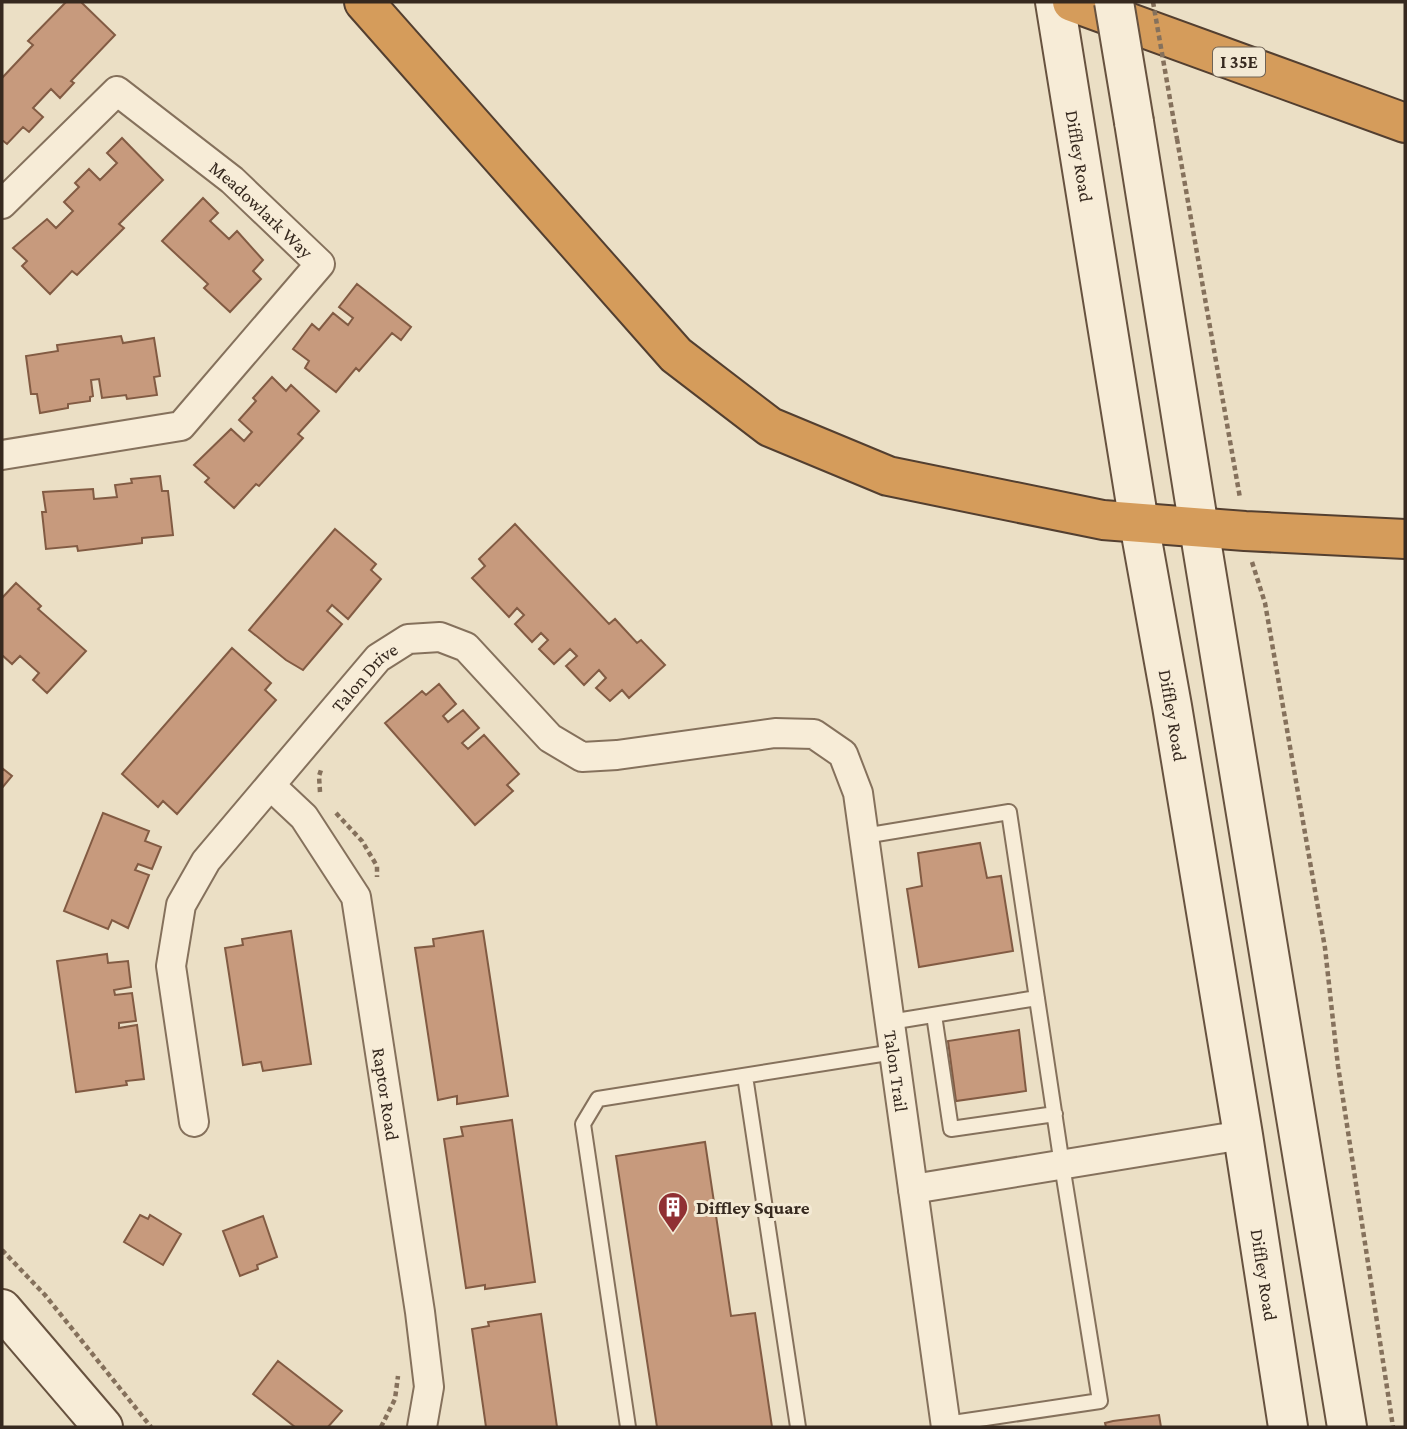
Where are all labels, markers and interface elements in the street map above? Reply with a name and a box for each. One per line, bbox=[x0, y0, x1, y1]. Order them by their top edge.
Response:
road number: I 35E bbox=[1213, 48, 1265, 76]
street label: Diffley Road bbox=[1062, 109, 1098, 203]
street label: Meadowlark Way bbox=[206, 156, 318, 262]
street label: Talon Drive bbox=[327, 638, 401, 716]
street label: Diffley Road bbox=[1155, 668, 1191, 763]
street label: Talon Trail bbox=[881, 1029, 913, 1113]
street label: Raptor Road bbox=[369, 1046, 404, 1142]
building icon: Diffley Square bbox=[656, 1190, 690, 1234]
place label: Diffley Square bbox=[696, 1197, 810, 1218]
street label: Diffley Road bbox=[1247, 1227, 1282, 1322]

